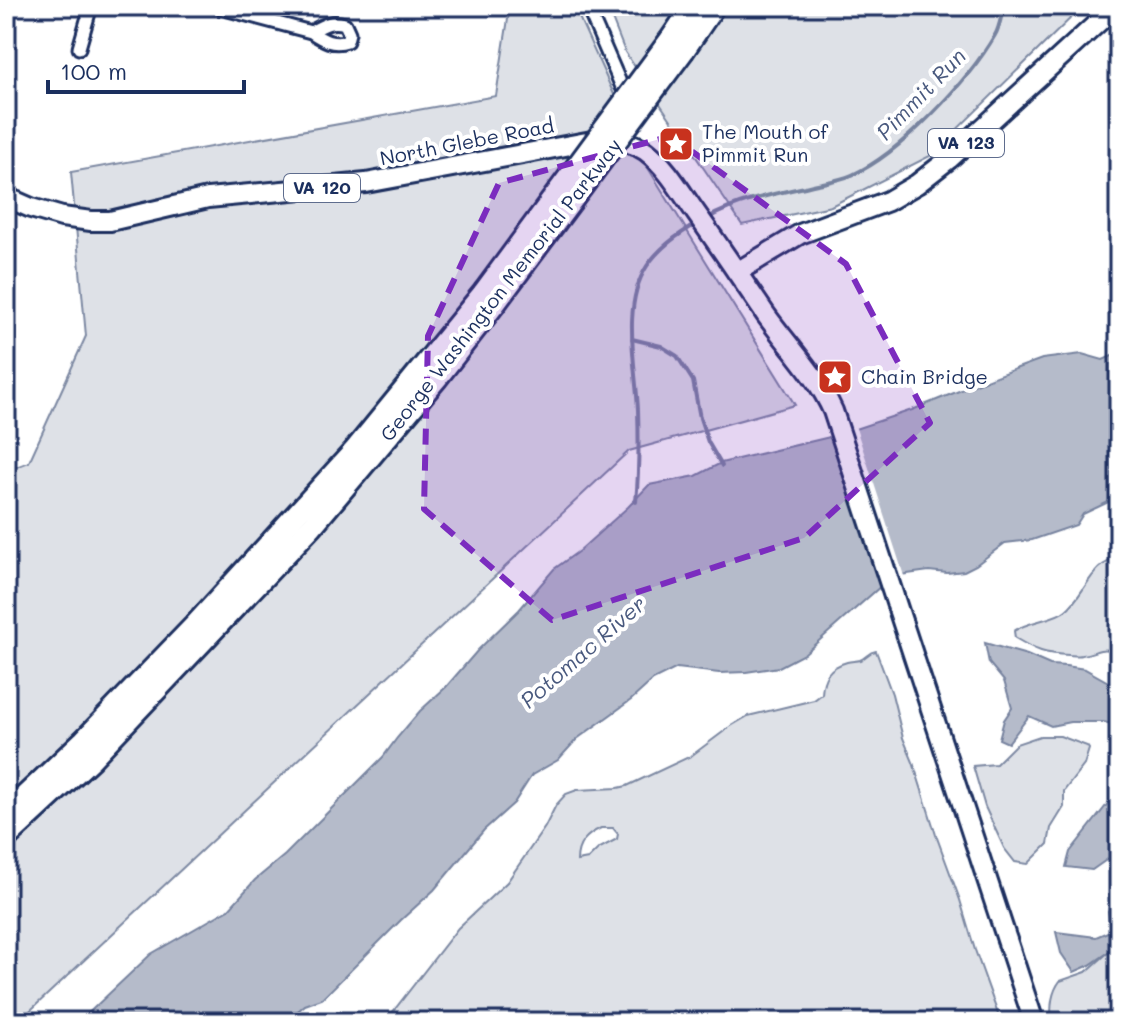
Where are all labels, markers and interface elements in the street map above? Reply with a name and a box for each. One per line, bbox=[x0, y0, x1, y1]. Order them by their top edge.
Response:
water label: Pimmit Run bbox=[870, 41, 972, 146]
scale bar bbox=[48, 44, 244, 94]
text: 100 m bbox=[60, 55, 127, 86]
street label: North Glebe Road bbox=[378, 111, 556, 171]
place label: The Mouth of Pimmit Run bbox=[702, 118, 829, 167]
place icon: The Mouth of Pimmit Run bbox=[657, 125, 695, 163]
road number: VA 123 bbox=[928, 129, 1004, 157]
street label: George Washington Memorial Parkway bbox=[374, 133, 627, 446]
road number: VA 120 bbox=[284, 174, 360, 202]
place icon: Chain Bridge bbox=[816, 358, 854, 396]
place label: Chain Bridge bbox=[861, 363, 988, 389]
water label: Potomac River bbox=[514, 589, 652, 714]

